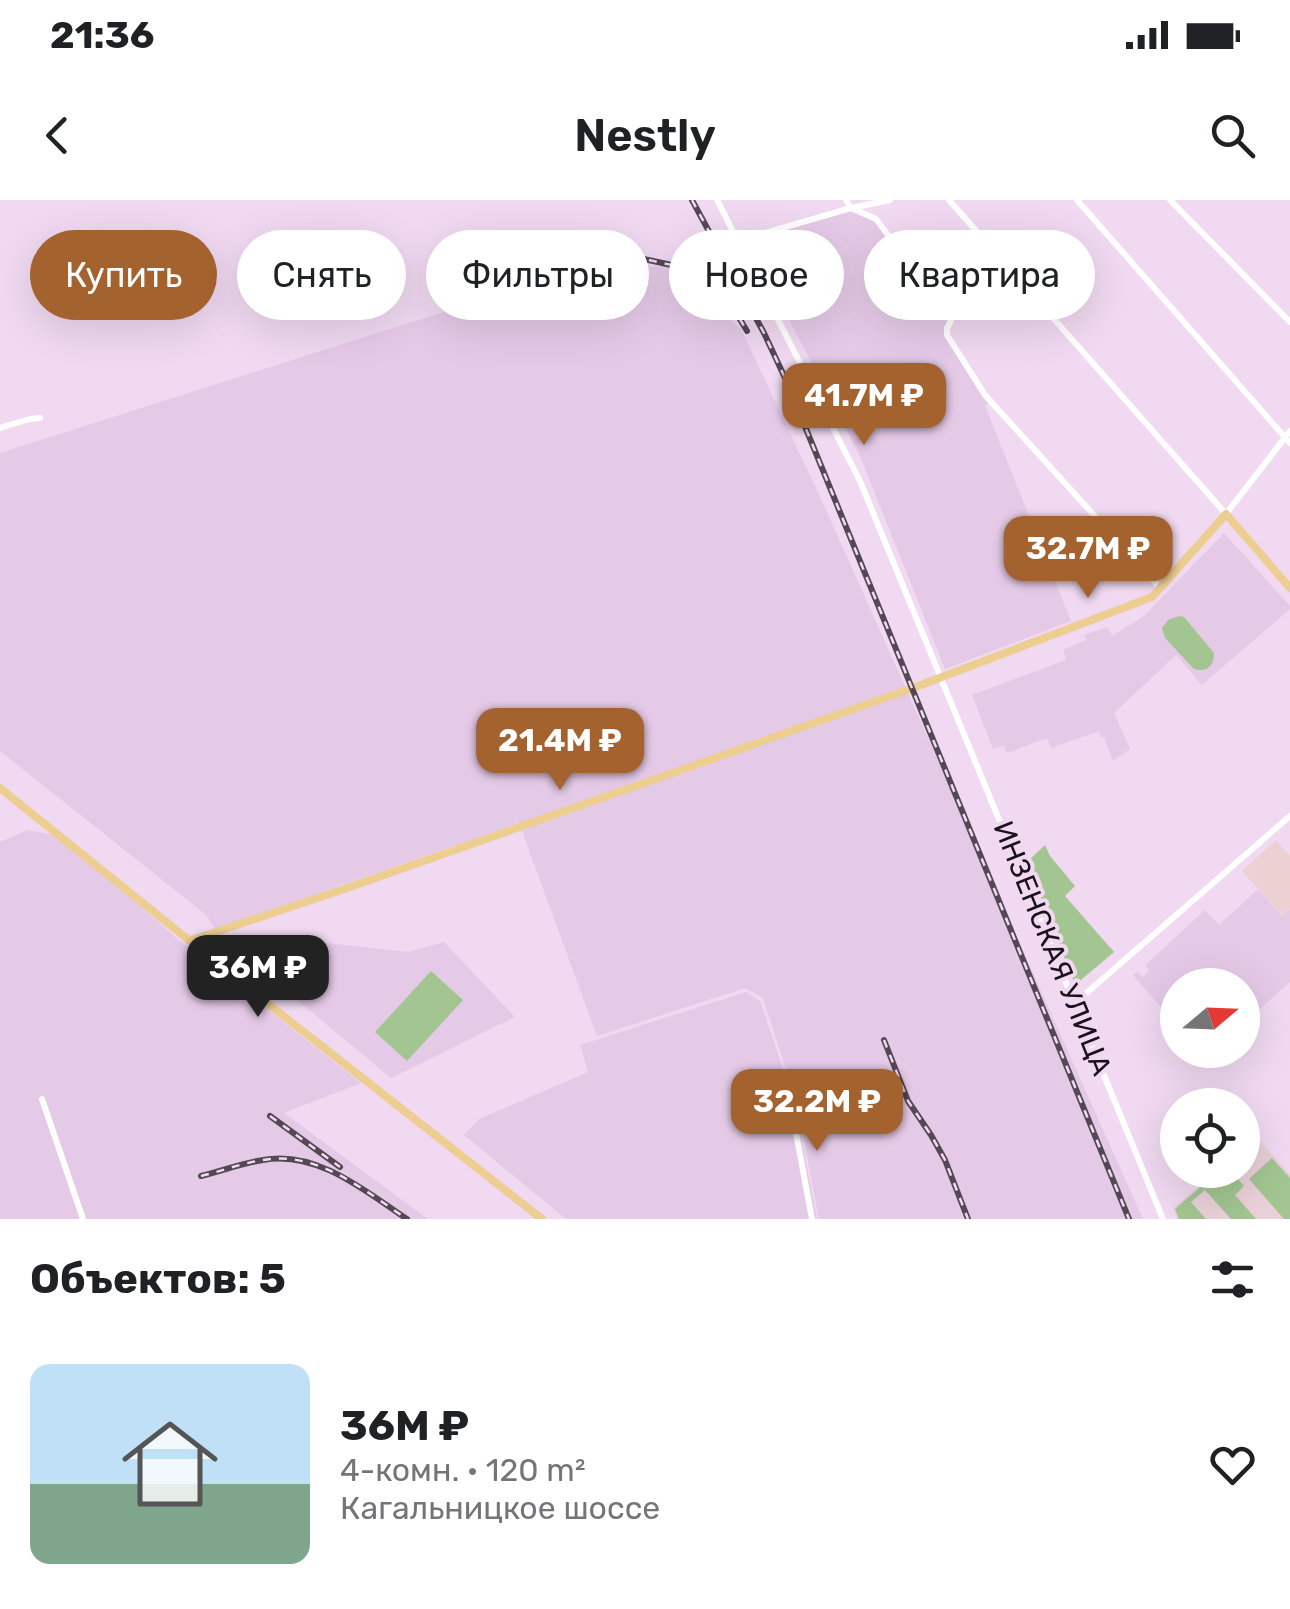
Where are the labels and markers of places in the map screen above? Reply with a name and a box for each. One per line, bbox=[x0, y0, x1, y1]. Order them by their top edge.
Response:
pin: 41.7M ₽ bbox=[772, 363, 956, 448]
pin: 32.7M ₽ bbox=[996, 516, 1180, 601]
pin: 21.4M ₽ bbox=[468, 708, 652, 793]
pin: 36M ₽ bbox=[188, 935, 328, 1020]
pin: 32.2M ₽ bbox=[725, 1069, 909, 1154]

